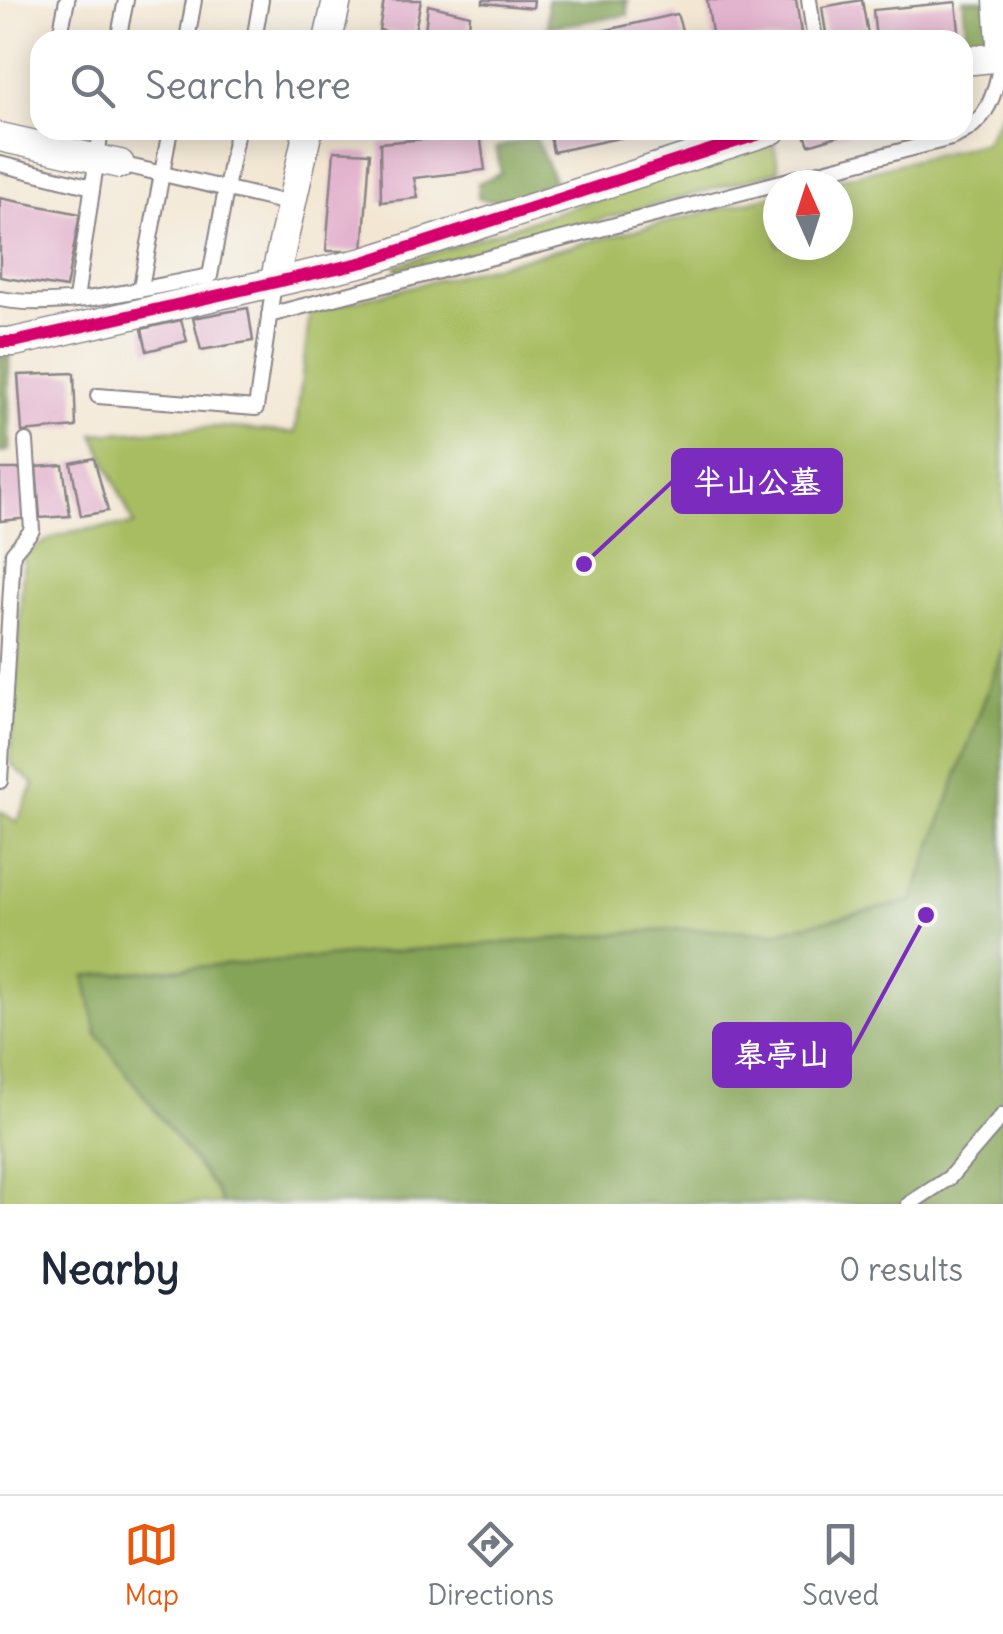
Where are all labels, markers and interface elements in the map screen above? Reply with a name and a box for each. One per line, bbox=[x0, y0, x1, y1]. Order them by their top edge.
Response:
search box bbox=[30, 30, 973, 140]
icon: search bbox=[65, 58, 120, 113]
text: Search here bbox=[145, 62, 351, 109]
north arrow bbox=[763, 170, 853, 260]
callout: 半山公墓 bbox=[673, 450, 841, 512]
text: 半山公墓 bbox=[693, 461, 821, 502]
callout: 皋亭山 bbox=[714, 1024, 850, 1086]
text: 皋亭山 bbox=[734, 1034, 830, 1075]
text: Nearby bbox=[40, 1243, 179, 1295]
text: 0 results bbox=[839, 1249, 963, 1290]
tab: Map bbox=[124, 1517, 179, 1613]
tab: Directions bbox=[427, 1517, 554, 1613]
tab: Saved bbox=[802, 1517, 879, 1613]

